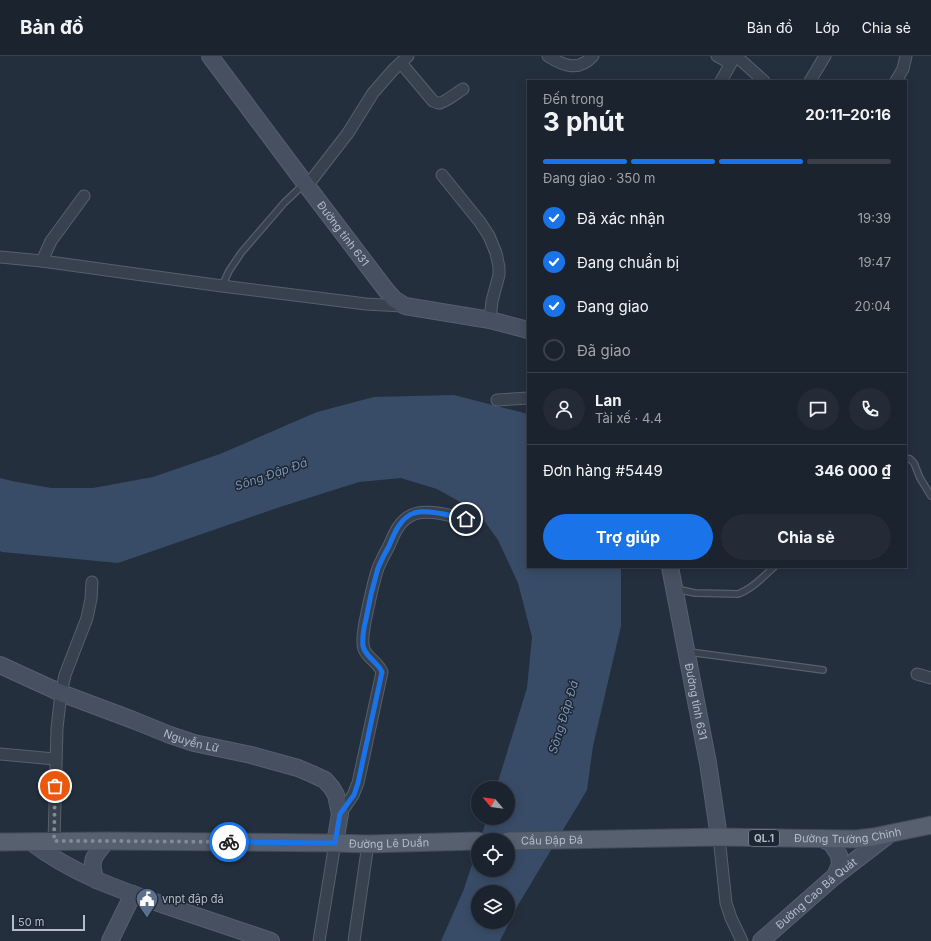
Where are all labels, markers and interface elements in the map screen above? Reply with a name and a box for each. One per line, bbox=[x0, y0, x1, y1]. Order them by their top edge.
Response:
text: Bản đồ bbox=[20, 16, 84, 39]
text: Bản đồ bbox=[747, 19, 793, 36]
text: Lớp bbox=[815, 19, 840, 36]
text: Chia sẻ bbox=[862, 19, 911, 36]
text: Đến trong bbox=[543, 91, 604, 107]
text: 20:11–20:16 bbox=[805, 105, 891, 124]
text: 3 phút bbox=[543, 106, 624, 137]
text: Đang giao · 350 m bbox=[543, 170, 655, 186]
street label: Đường tỉnh 631 bbox=[314, 198, 372, 269]
icon: check bbox=[543, 207, 565, 229]
text: Đã xác nhận bbox=[577, 209, 665, 228]
text: 19:39 bbox=[858, 210, 891, 226]
icon: check bbox=[543, 251, 565, 273]
text: Đang chuẩn bị bbox=[577, 253, 679, 272]
text: 19:47 bbox=[858, 254, 891, 270]
icon: check bbox=[543, 295, 565, 317]
text: Đang giao bbox=[577, 297, 649, 316]
text: 20:04 bbox=[855, 298, 891, 314]
text: Đã giao bbox=[577, 341, 631, 360]
button: person bbox=[543, 388, 585, 430]
button: chat bbox=[797, 388, 839, 430]
button: phone bbox=[849, 388, 891, 430]
text: Lan bbox=[595, 391, 622, 410]
text: Tài xế · 4.4 bbox=[595, 410, 662, 426]
water label: Sông Đập Đá bbox=[233, 455, 309, 493]
text: Đơn hàng #5449 bbox=[543, 461, 663, 480]
text: 346 000 ₫ bbox=[815, 461, 891, 480]
pin bbox=[449, 502, 483, 536]
icon: home bbox=[455, 508, 477, 530]
button: Trợ giúp bbox=[543, 514, 713, 560]
button: Chia sẻ bbox=[721, 514, 891, 560]
street label: Đường tỉnh 631 bbox=[682, 662, 710, 741]
water label: Sông Đập Đá bbox=[545, 679, 581, 755]
street label: Nguyễn Lữ bbox=[162, 726, 220, 755]
pin bbox=[38, 769, 72, 803]
icon: bag bbox=[44, 775, 66, 797]
north arrow bbox=[471, 781, 515, 825]
map controls bbox=[471, 781, 515, 929]
courier bbox=[209, 822, 249, 862]
street label: Đường Trường Chinh bbox=[794, 824, 902, 846]
road number: QL.1 bbox=[749, 830, 779, 846]
icon: bike bbox=[218, 831, 240, 853]
button: locate bbox=[471, 833, 515, 877]
street label: Cầu Đập Đá bbox=[521, 833, 583, 848]
street label: Đường Lê Duẩn bbox=[349, 835, 429, 851]
street label: Đường Cao Bá Quát bbox=[773, 855, 860, 932]
button: layers bbox=[471, 885, 515, 929]
public building icon: vnpt đập đá bbox=[134, 886, 160, 919]
place label: vnpt đập đá bbox=[162, 892, 224, 906]
scale bar bbox=[12, 913, 85, 932]
text: 50 m bbox=[18, 915, 44, 929]

